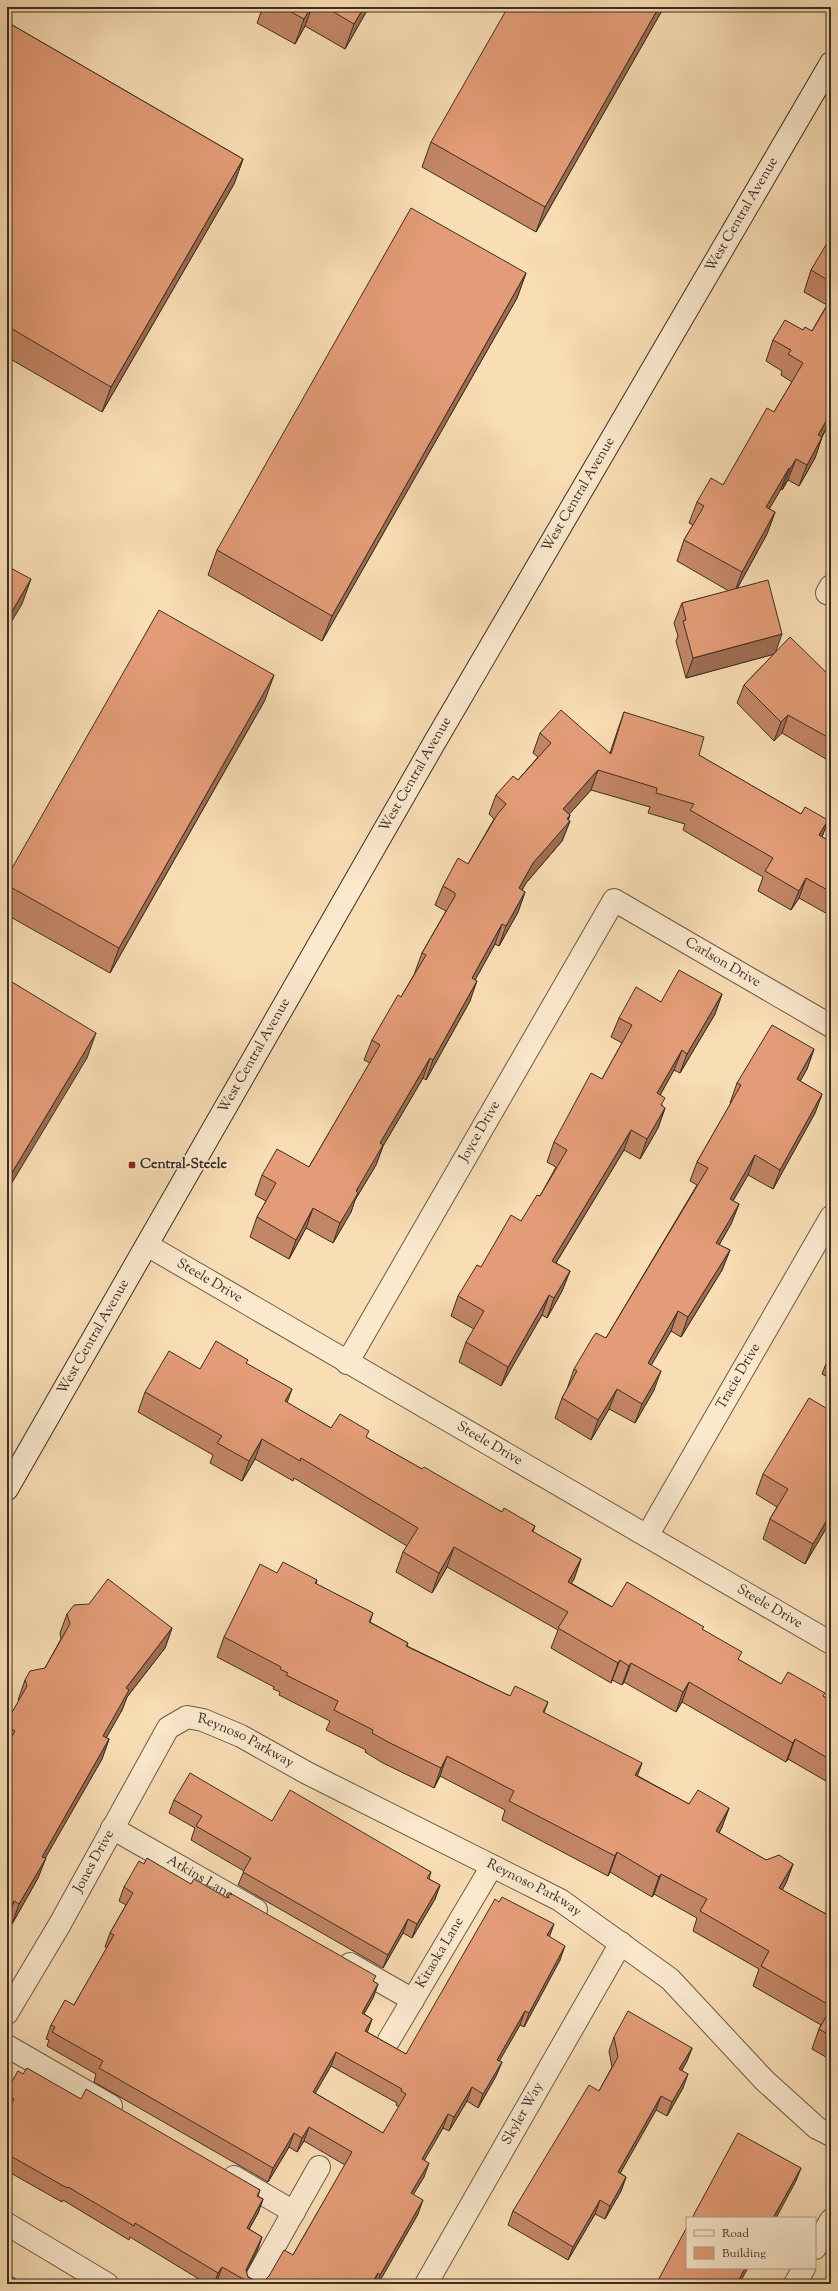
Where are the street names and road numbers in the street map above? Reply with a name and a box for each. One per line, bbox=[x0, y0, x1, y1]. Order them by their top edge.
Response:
street label: West Central Avenue bbox=[701, 154, 784, 276]
street label: West Central Avenue bbox=[538, 434, 620, 556]
street label: West Central Avenue bbox=[375, 714, 457, 836]
street label: Carlson Drive bbox=[681, 933, 764, 993]
street label: West Central Avenue bbox=[214, 995, 296, 1117]
street label: Joyce Drive bbox=[454, 1097, 506, 1167]
street label: Steele Drive bbox=[173, 1254, 246, 1308]
street label: West Central Avenue bbox=[53, 1276, 135, 1398]
street label: Tracie Drive bbox=[712, 1340, 766, 1413]
street label: Steele Drive bbox=[453, 1417, 526, 1471]
street label: Steele Drive bbox=[733, 1580, 806, 1634]
street label: Reynoso Parkway bbox=[196, 1709, 297, 1773]
street label: Jones Drive bbox=[69, 1827, 120, 1897]
street label: Atkins Lane bbox=[163, 1851, 237, 1905]
street label: Reynoso Parkway bbox=[483, 1855, 585, 1922]
street label: Kitaoka Lane bbox=[412, 1914, 469, 1992]
street label: Skyler Way bbox=[497, 2079, 549, 2149]

